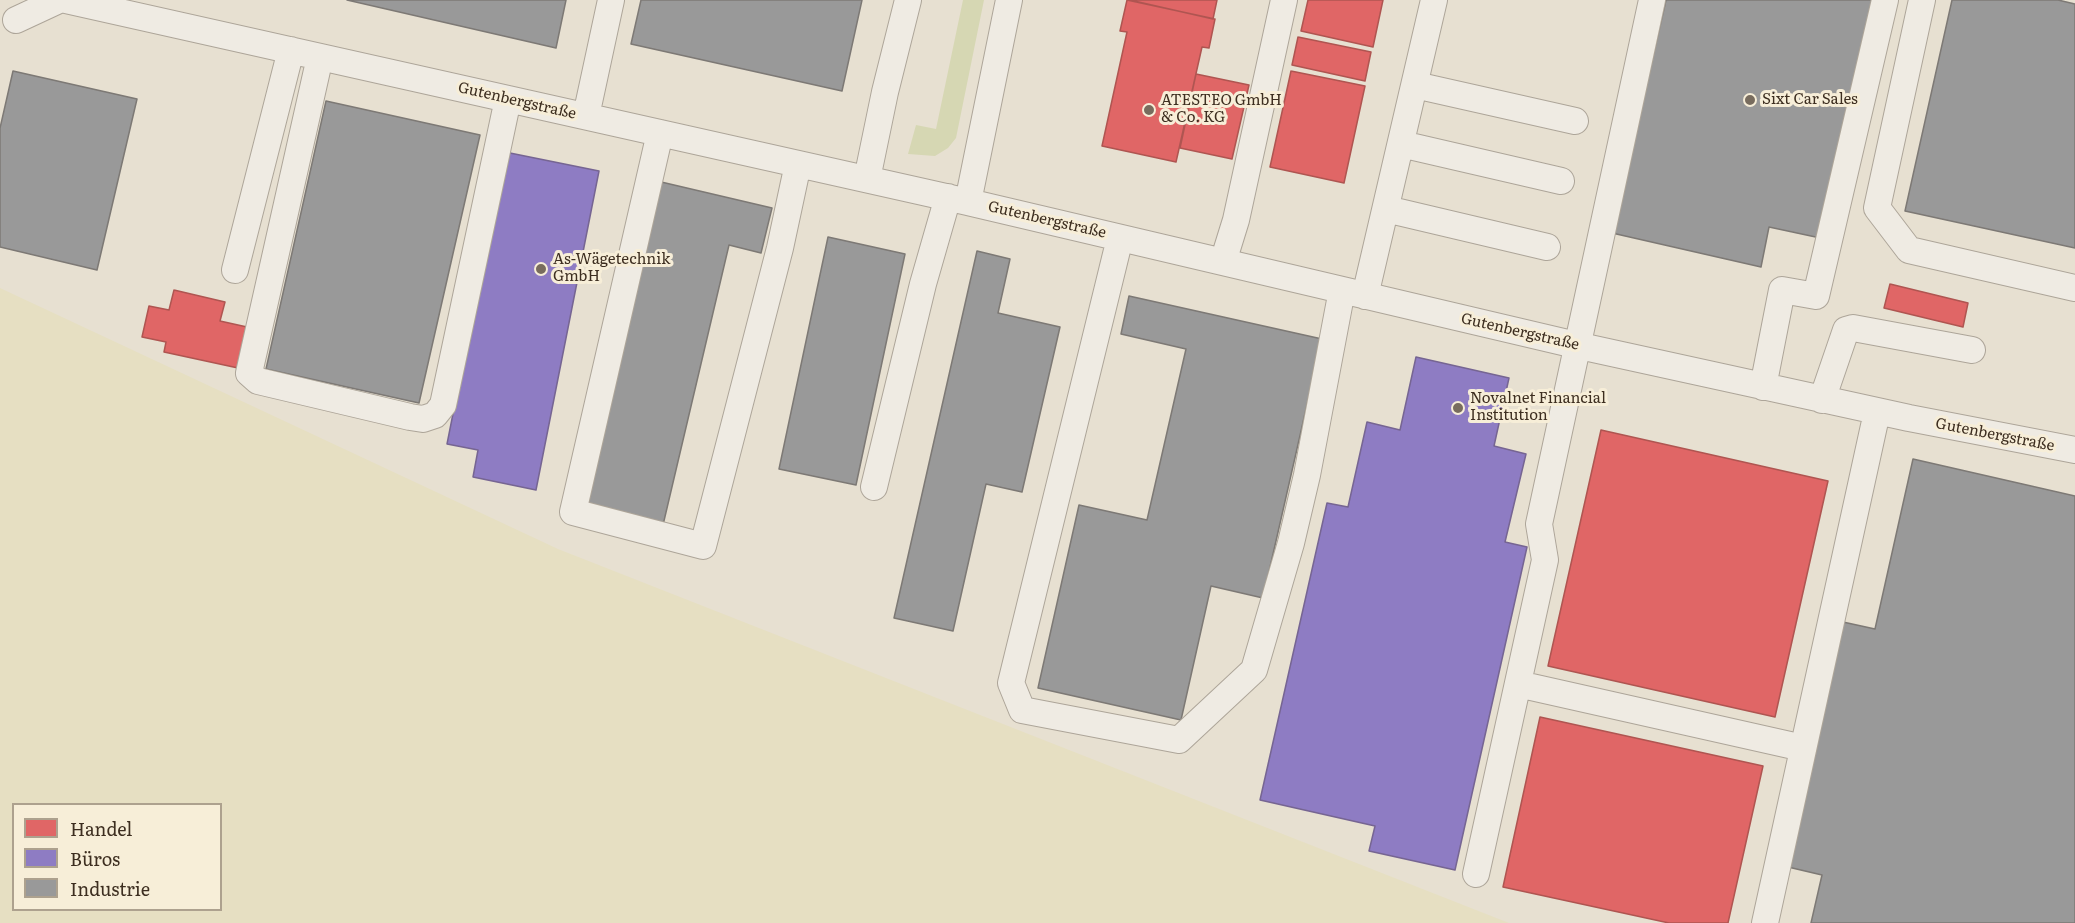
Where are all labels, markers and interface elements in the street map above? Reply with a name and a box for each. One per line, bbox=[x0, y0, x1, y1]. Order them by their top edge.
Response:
street label: Gutenbergstraße bbox=[456, 79, 578, 123]
place label: Sixt Car Sales bbox=[1762, 91, 1858, 109]
place label: ATESTEO GmbH & Co. KG bbox=[1161, 92, 1282, 127]
marker: Sixt Car Sales bbox=[1743, 93, 1757, 107]
marker: ATESTEO GmbH & Co. KG bbox=[1142, 103, 1156, 117]
street label: Gutenbergstraße bbox=[986, 198, 1108, 242]
place label: As-Wägetechnik GmbH bbox=[553, 251, 670, 286]
marker: As-Wägetechnik GmbH bbox=[534, 262, 548, 276]
street label: Gutenbergstraße bbox=[1459, 310, 1581, 354]
place label: Novalnet Financial Institution bbox=[1470, 390, 1606, 425]
marker: Novalnet Financial Institution bbox=[1451, 401, 1465, 415]
street label: Gutenbergstraße bbox=[1934, 415, 2056, 455]
legend bbox=[12, 803, 222, 911]
text: Handel bbox=[70, 815, 132, 842]
text: Büros bbox=[70, 845, 120, 872]
text: Industrie bbox=[70, 875, 150, 902]

